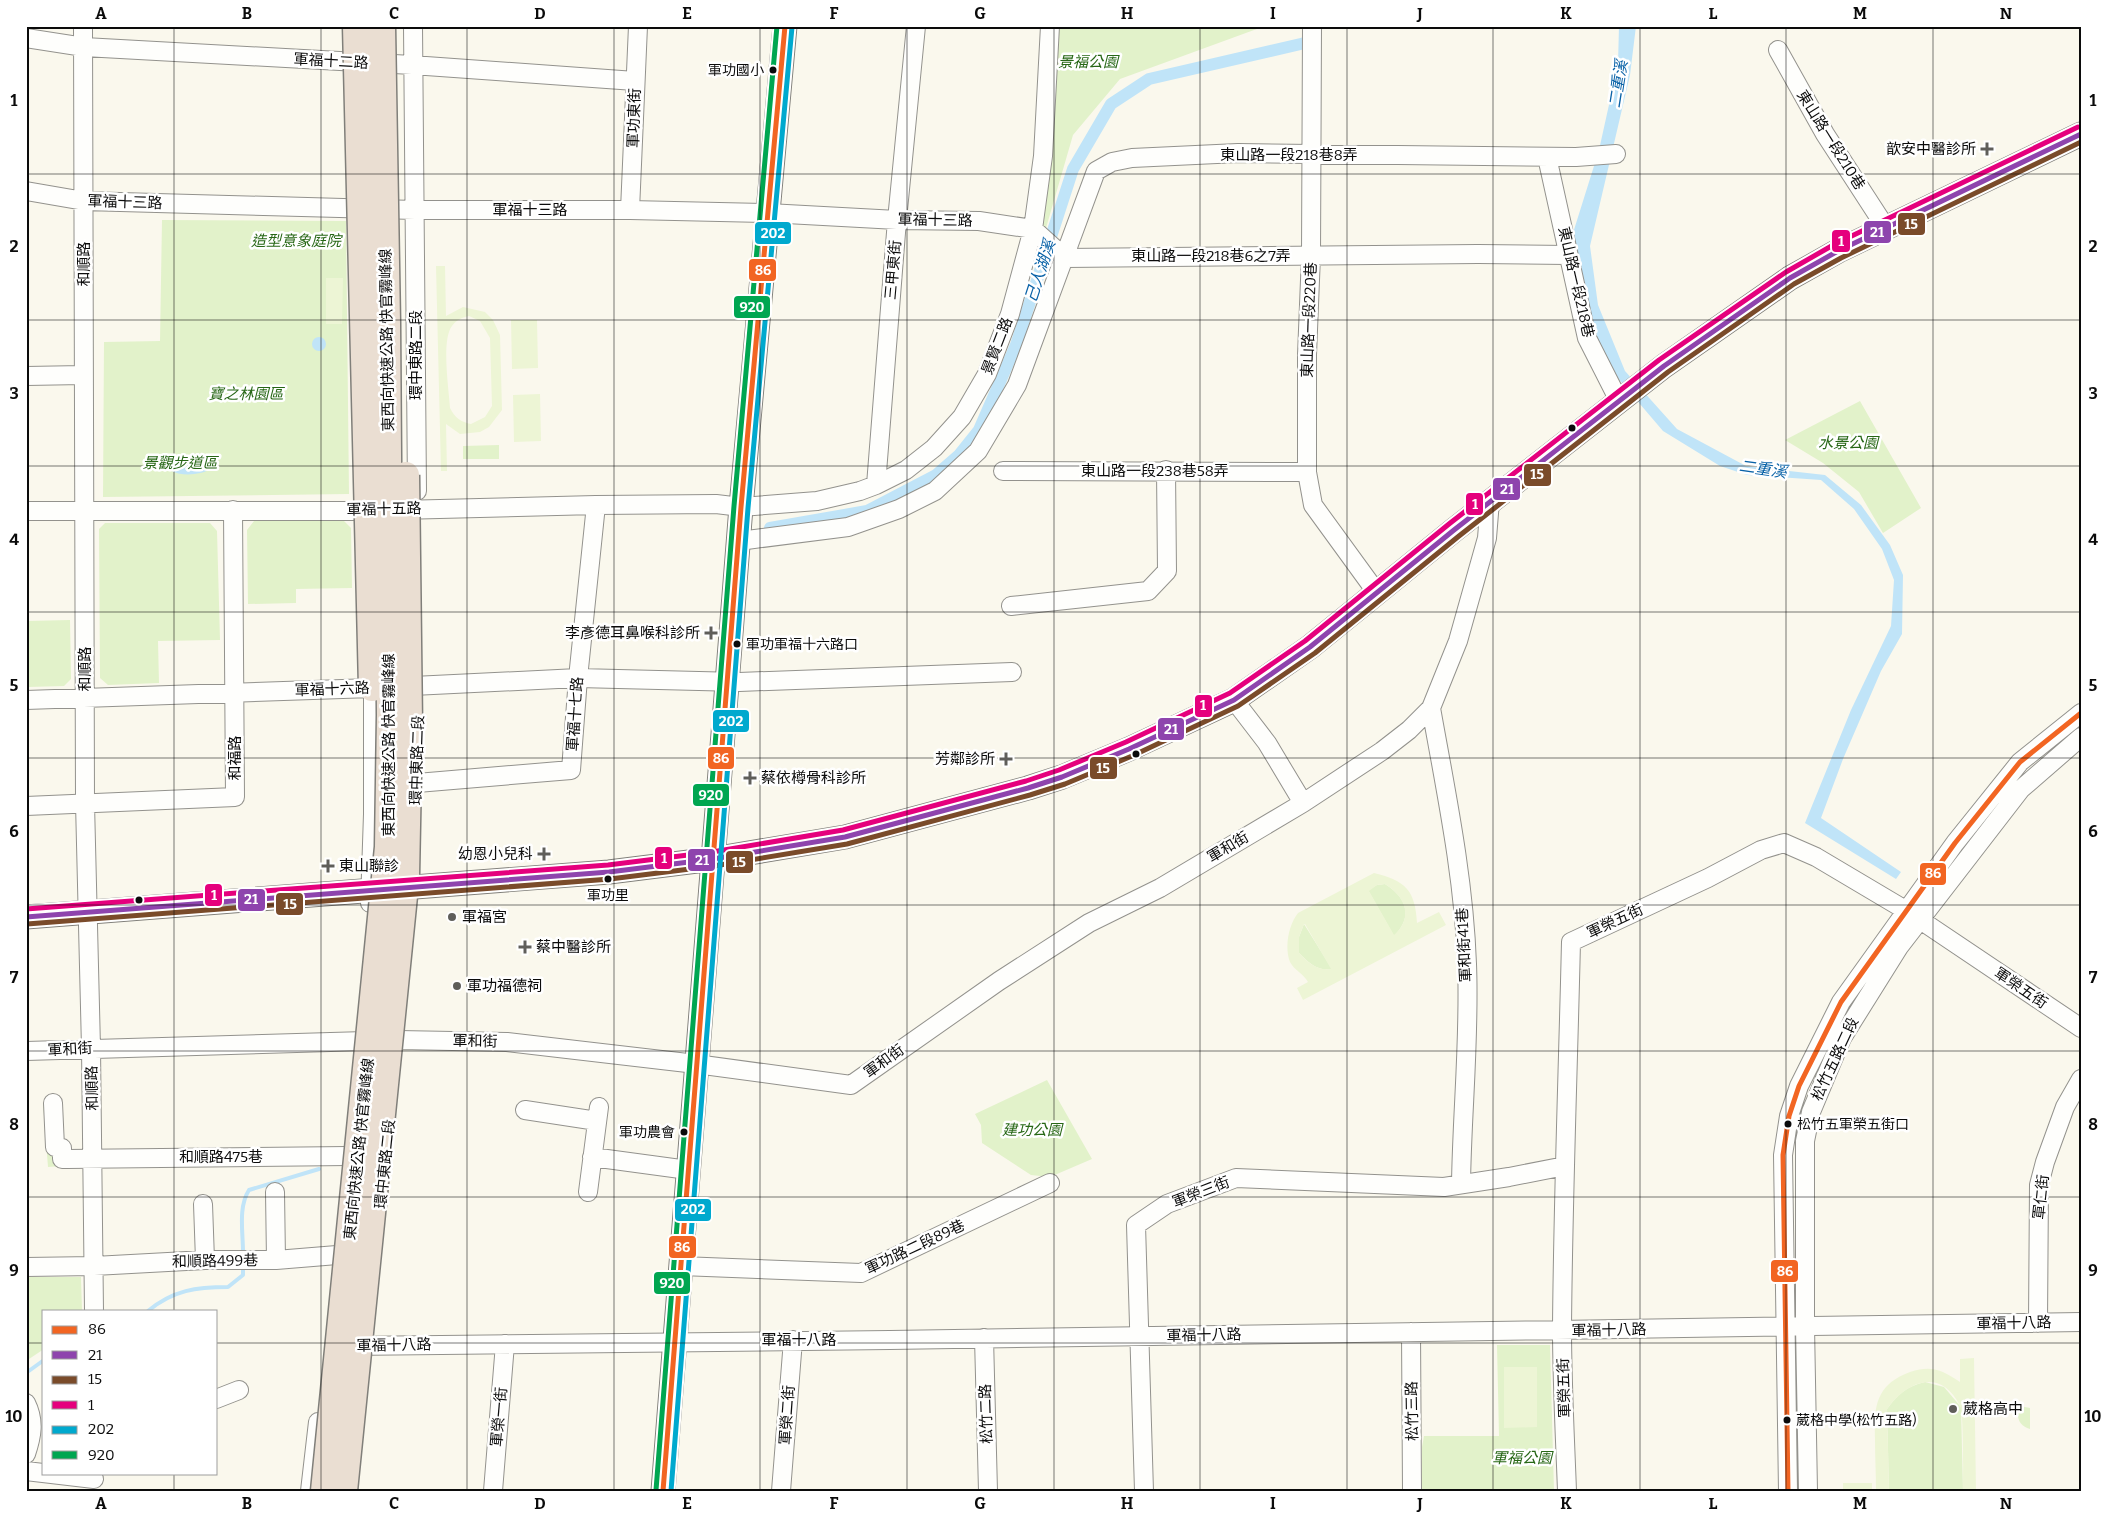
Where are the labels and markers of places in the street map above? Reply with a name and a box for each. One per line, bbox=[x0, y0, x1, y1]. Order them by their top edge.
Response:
place label: 軍功國小 bbox=[708, 62, 764, 79]
marker: 軍功國小 bbox=[768, 65, 778, 75]
place label: 歆安中醫診所 bbox=[1886, 140, 1976, 158]
marker: 歆安中醫診所 bbox=[1980, 142, 1994, 156]
unlabelled marker bbox=[1567, 423, 1577, 433]
place label: 李彥德耳鼻喉科診所 bbox=[565, 624, 700, 642]
marker: 李彥德耳鼻喉科診所 bbox=[704, 626, 718, 640]
place label: 軍功軍福十六路口 bbox=[746, 636, 858, 653]
marker: 軍功軍福十六路口 bbox=[732, 639, 742, 649]
unlabelled marker bbox=[1131, 749, 1141, 759]
place label: 芳鄰診所 bbox=[935, 750, 995, 768]
marker: 芳鄰診所 bbox=[999, 752, 1013, 766]
place label: 蔡依樽骨科診所 bbox=[761, 769, 866, 787]
marker: 蔡依樽骨科診所 bbox=[743, 771, 757, 785]
place label: 幼恩小兒科 bbox=[458, 845, 533, 863]
marker: 幼恩小兒科 bbox=[537, 847, 551, 861]
place label: 東山聯診 bbox=[339, 857, 399, 875]
marker: 東山聯診 bbox=[321, 859, 335, 873]
marker: 軍功里 bbox=[603, 874, 613, 884]
place label: 軍功里 bbox=[587, 887, 629, 904]
unlabelled marker bbox=[134, 895, 144, 905]
place label: 軍福宮 bbox=[462, 908, 507, 926]
marker: 軍福宮 bbox=[446, 911, 458, 923]
place label: 蔡中醫診所 bbox=[536, 938, 611, 956]
marker: 蔡中醫診所 bbox=[518, 940, 532, 954]
place label: 軍功福德祠 bbox=[467, 977, 542, 995]
marker: 軍功福德祠 bbox=[451, 980, 463, 992]
place label: 松竹五軍榮五街口 bbox=[1797, 1116, 1909, 1133]
marker: 松竹五軍榮五街口 bbox=[1783, 1119, 1793, 1129]
place label: 軍功農會 bbox=[619, 1124, 675, 1141]
marker: 軍功農會 bbox=[679, 1127, 689, 1137]
place label: 葳格高中 bbox=[1963, 1400, 2023, 1418]
marker: 葳格高中 bbox=[1947, 1403, 1959, 1415]
place label: 葳格中學(松竹五路) bbox=[1796, 1412, 1917, 1429]
marker: 葳格中學(松竹五路) bbox=[1782, 1415, 1792, 1425]

